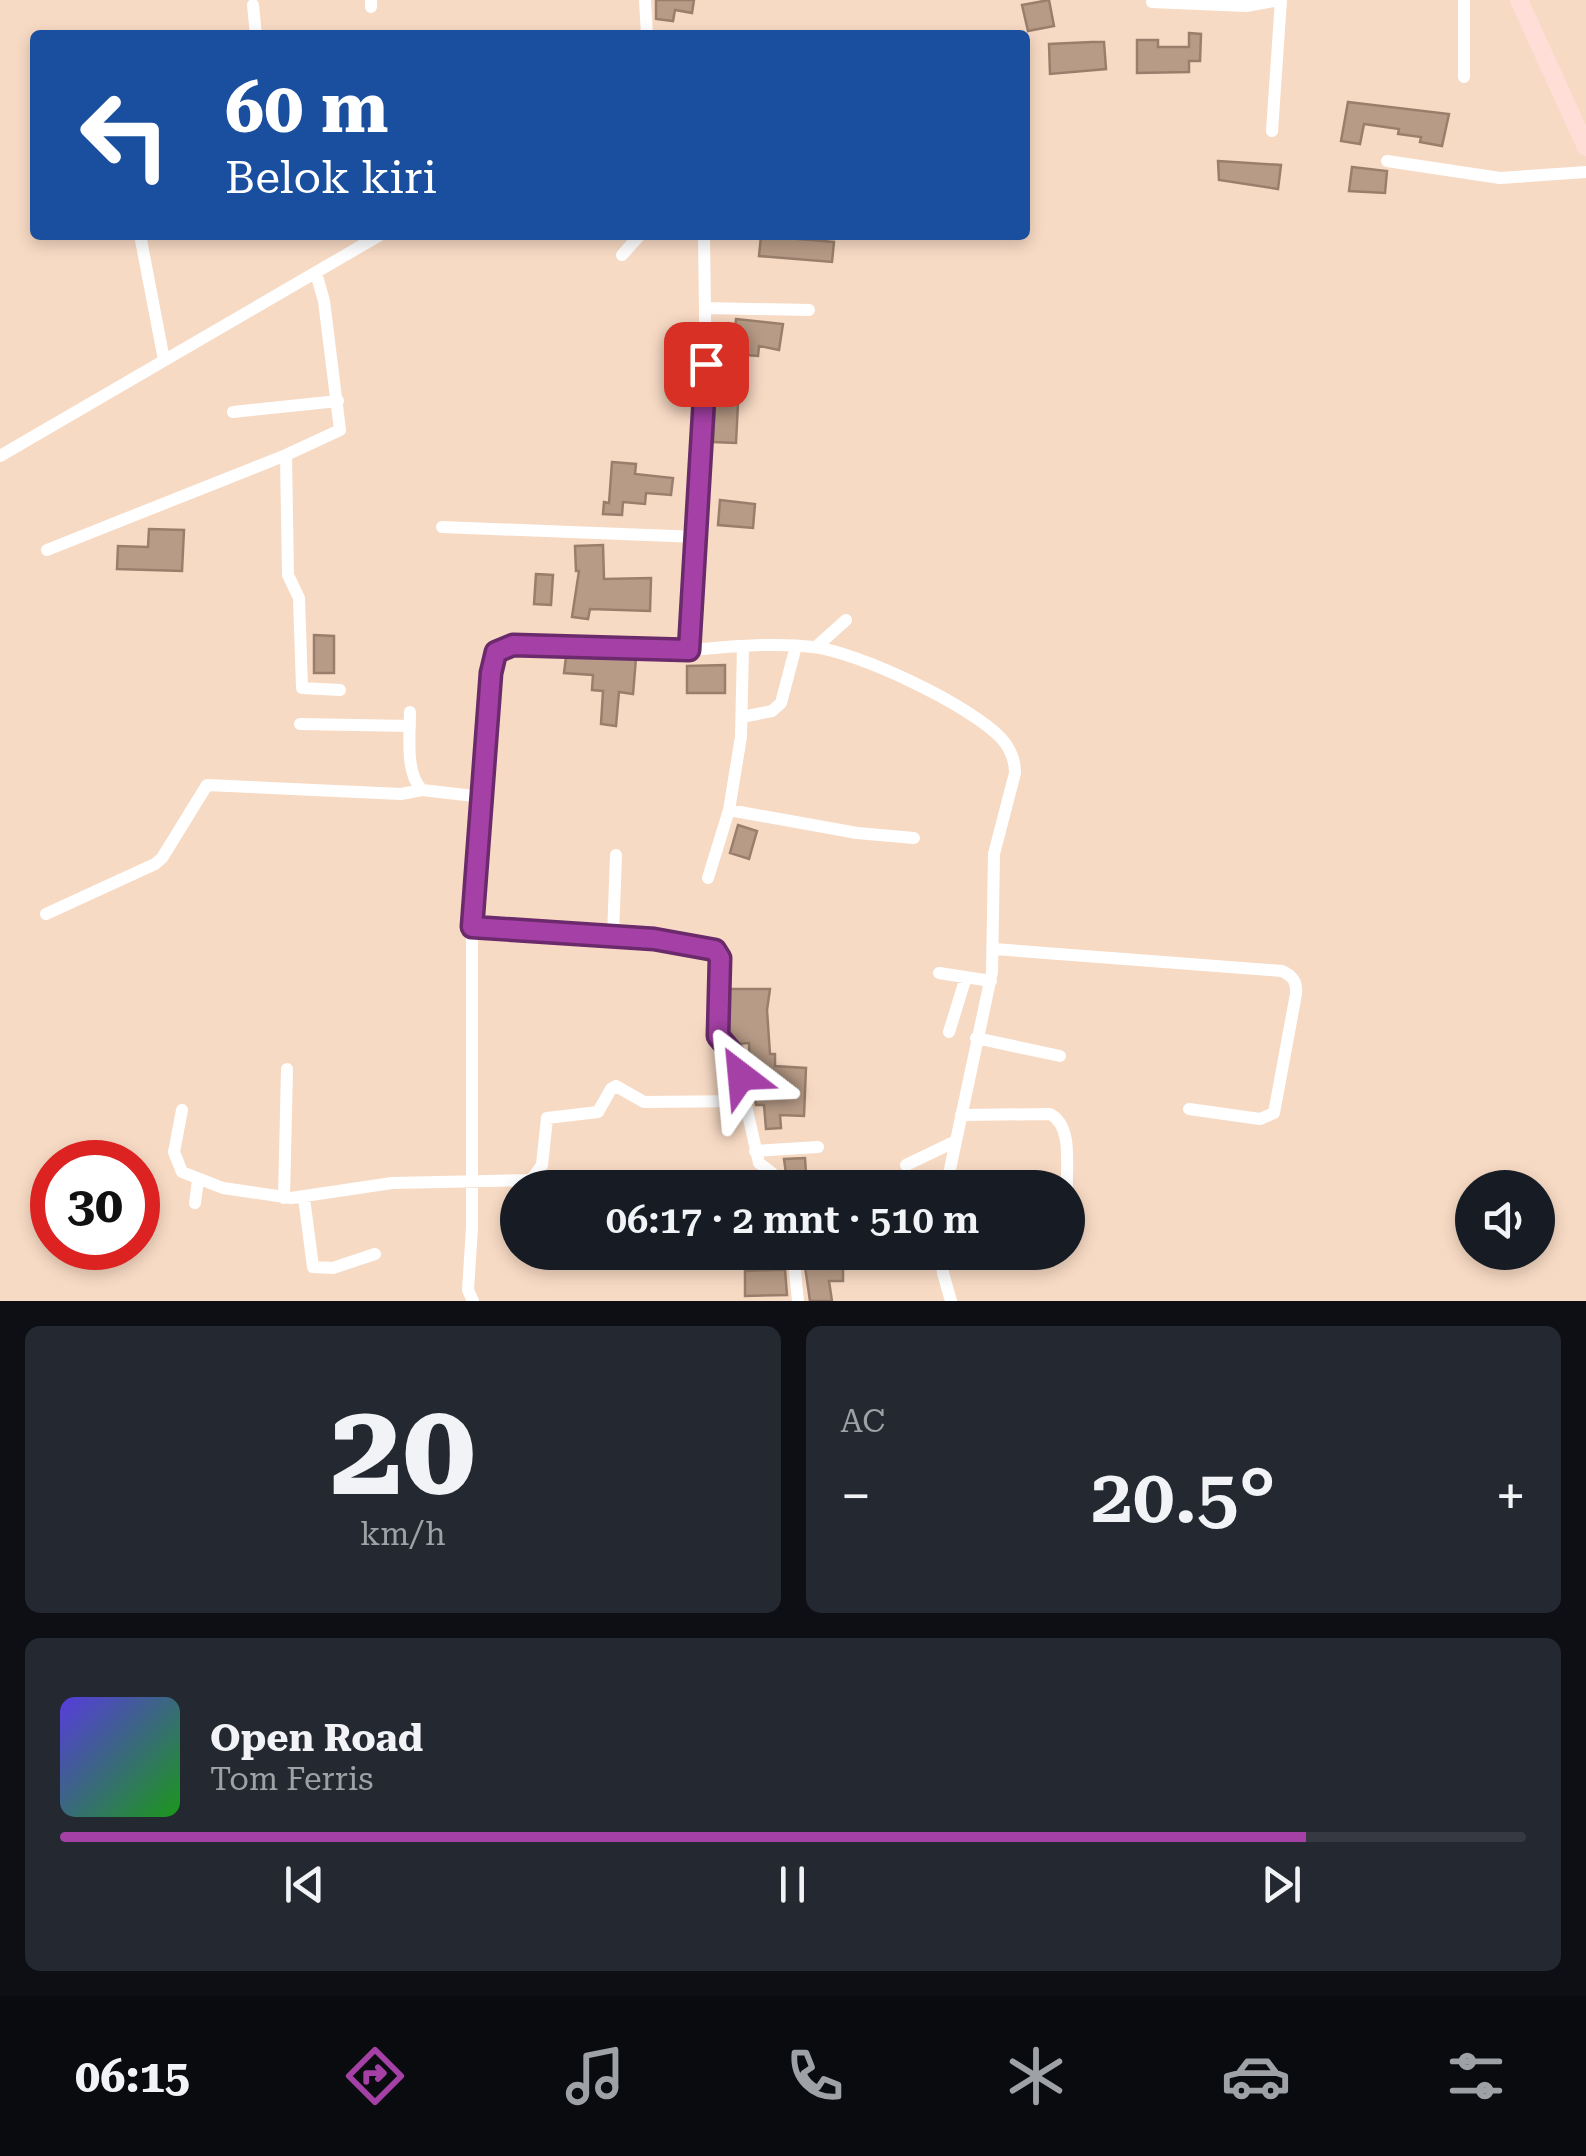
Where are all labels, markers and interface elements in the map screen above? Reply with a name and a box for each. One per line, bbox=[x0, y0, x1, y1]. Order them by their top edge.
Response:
text: 60 m bbox=[225, 67, 389, 149]
icon: left bbox=[60, 70, 190, 200]
text: Belok kiri bbox=[225, 151, 437, 204]
pin bbox=[664, 322, 749, 407]
icon: arrive bbox=[679, 337, 734, 392]
position arrow bbox=[689, 1024, 793, 1128]
speed limit sign: 30 bbox=[30, 1140, 160, 1270]
map controls bbox=[1455, 1170, 1555, 1270]
button: sound bbox=[1455, 1170, 1555, 1270]
text: 06:17 · 2 mnt · 510 m bbox=[606, 1198, 979, 1242]
text: 20 bbox=[330, 1373, 476, 1526]
text: AC bbox=[841, 1402, 885, 1440]
text: 20.5° bbox=[1091, 1452, 1276, 1540]
text: − bbox=[841, 1464, 871, 1528]
text: + bbox=[1495, 1464, 1526, 1528]
text: km/h bbox=[360, 1515, 446, 1553]
text: Open Road bbox=[210, 1716, 423, 1760]
text: Tom Ferris bbox=[210, 1760, 373, 1798]
icon: previous bbox=[277, 1857, 332, 1912]
icon: pause bbox=[765, 1857, 820, 1912]
icon: next bbox=[1254, 1857, 1309, 1912]
icon: directions bbox=[340, 2041, 410, 2111]
icon: music bbox=[560, 2041, 630, 2111]
icon: phone bbox=[780, 2041, 850, 2111]
icon: climate bbox=[1001, 2041, 1071, 2111]
icon: car bbox=[1221, 2041, 1291, 2111]
icon: filters bbox=[1441, 2041, 1511, 2111]
text: 06:15 bbox=[75, 2050, 190, 2103]

